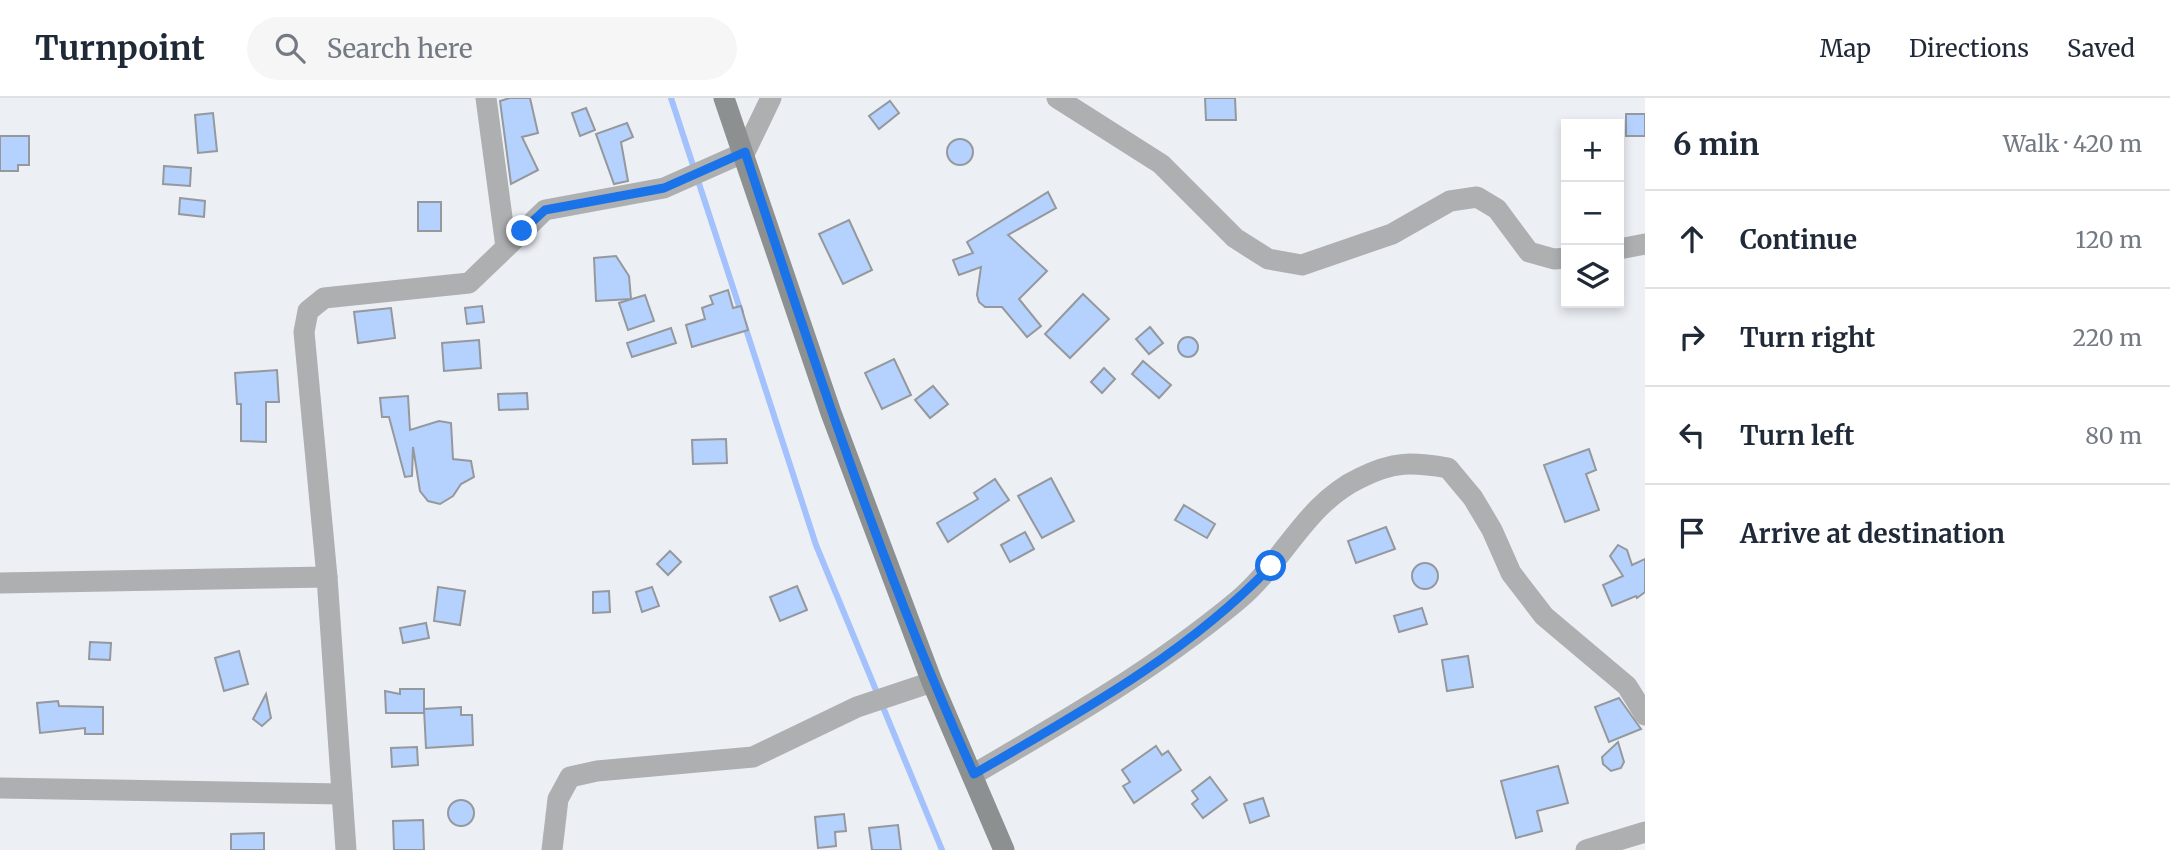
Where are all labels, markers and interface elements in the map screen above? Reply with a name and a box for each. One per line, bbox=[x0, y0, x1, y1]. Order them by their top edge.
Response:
search box bbox=[247, 17, 737, 80]
text: Turnpoint bbox=[35, 28, 205, 69]
icon: search bbox=[271, 29, 309, 67]
text: Search here bbox=[327, 32, 473, 65]
text: Map bbox=[1820, 33, 1871, 64]
text: Directions bbox=[1909, 33, 2029, 64]
text: Saved bbox=[2067, 33, 2135, 64]
map controls bbox=[1561, 119, 1624, 308]
button: + bbox=[1561, 119, 1624, 182]
text: 6 min bbox=[1673, 125, 1759, 163]
text: Walk · 420 m bbox=[2003, 129, 2142, 158]
button: − bbox=[1561, 182, 1624, 245]
route end bbox=[506, 215, 537, 246]
icon: ahead bbox=[1673, 220, 1711, 258]
text: Continue bbox=[1740, 223, 1857, 256]
text: 120 m bbox=[2076, 225, 2142, 254]
button: layers bbox=[1561, 245, 1624, 308]
icon: right bbox=[1673, 318, 1711, 356]
text: Turn right bbox=[1740, 321, 1875, 354]
text: 220 m bbox=[2072, 323, 2142, 352]
icon: left bbox=[1673, 416, 1711, 454]
text: Turn left bbox=[1740, 419, 1854, 452]
text: 80 m bbox=[2085, 421, 2142, 450]
icon: arrive bbox=[1673, 514, 1711, 552]
text: Arrive at destination bbox=[1740, 517, 2005, 550]
route start bbox=[1255, 550, 1286, 581]

